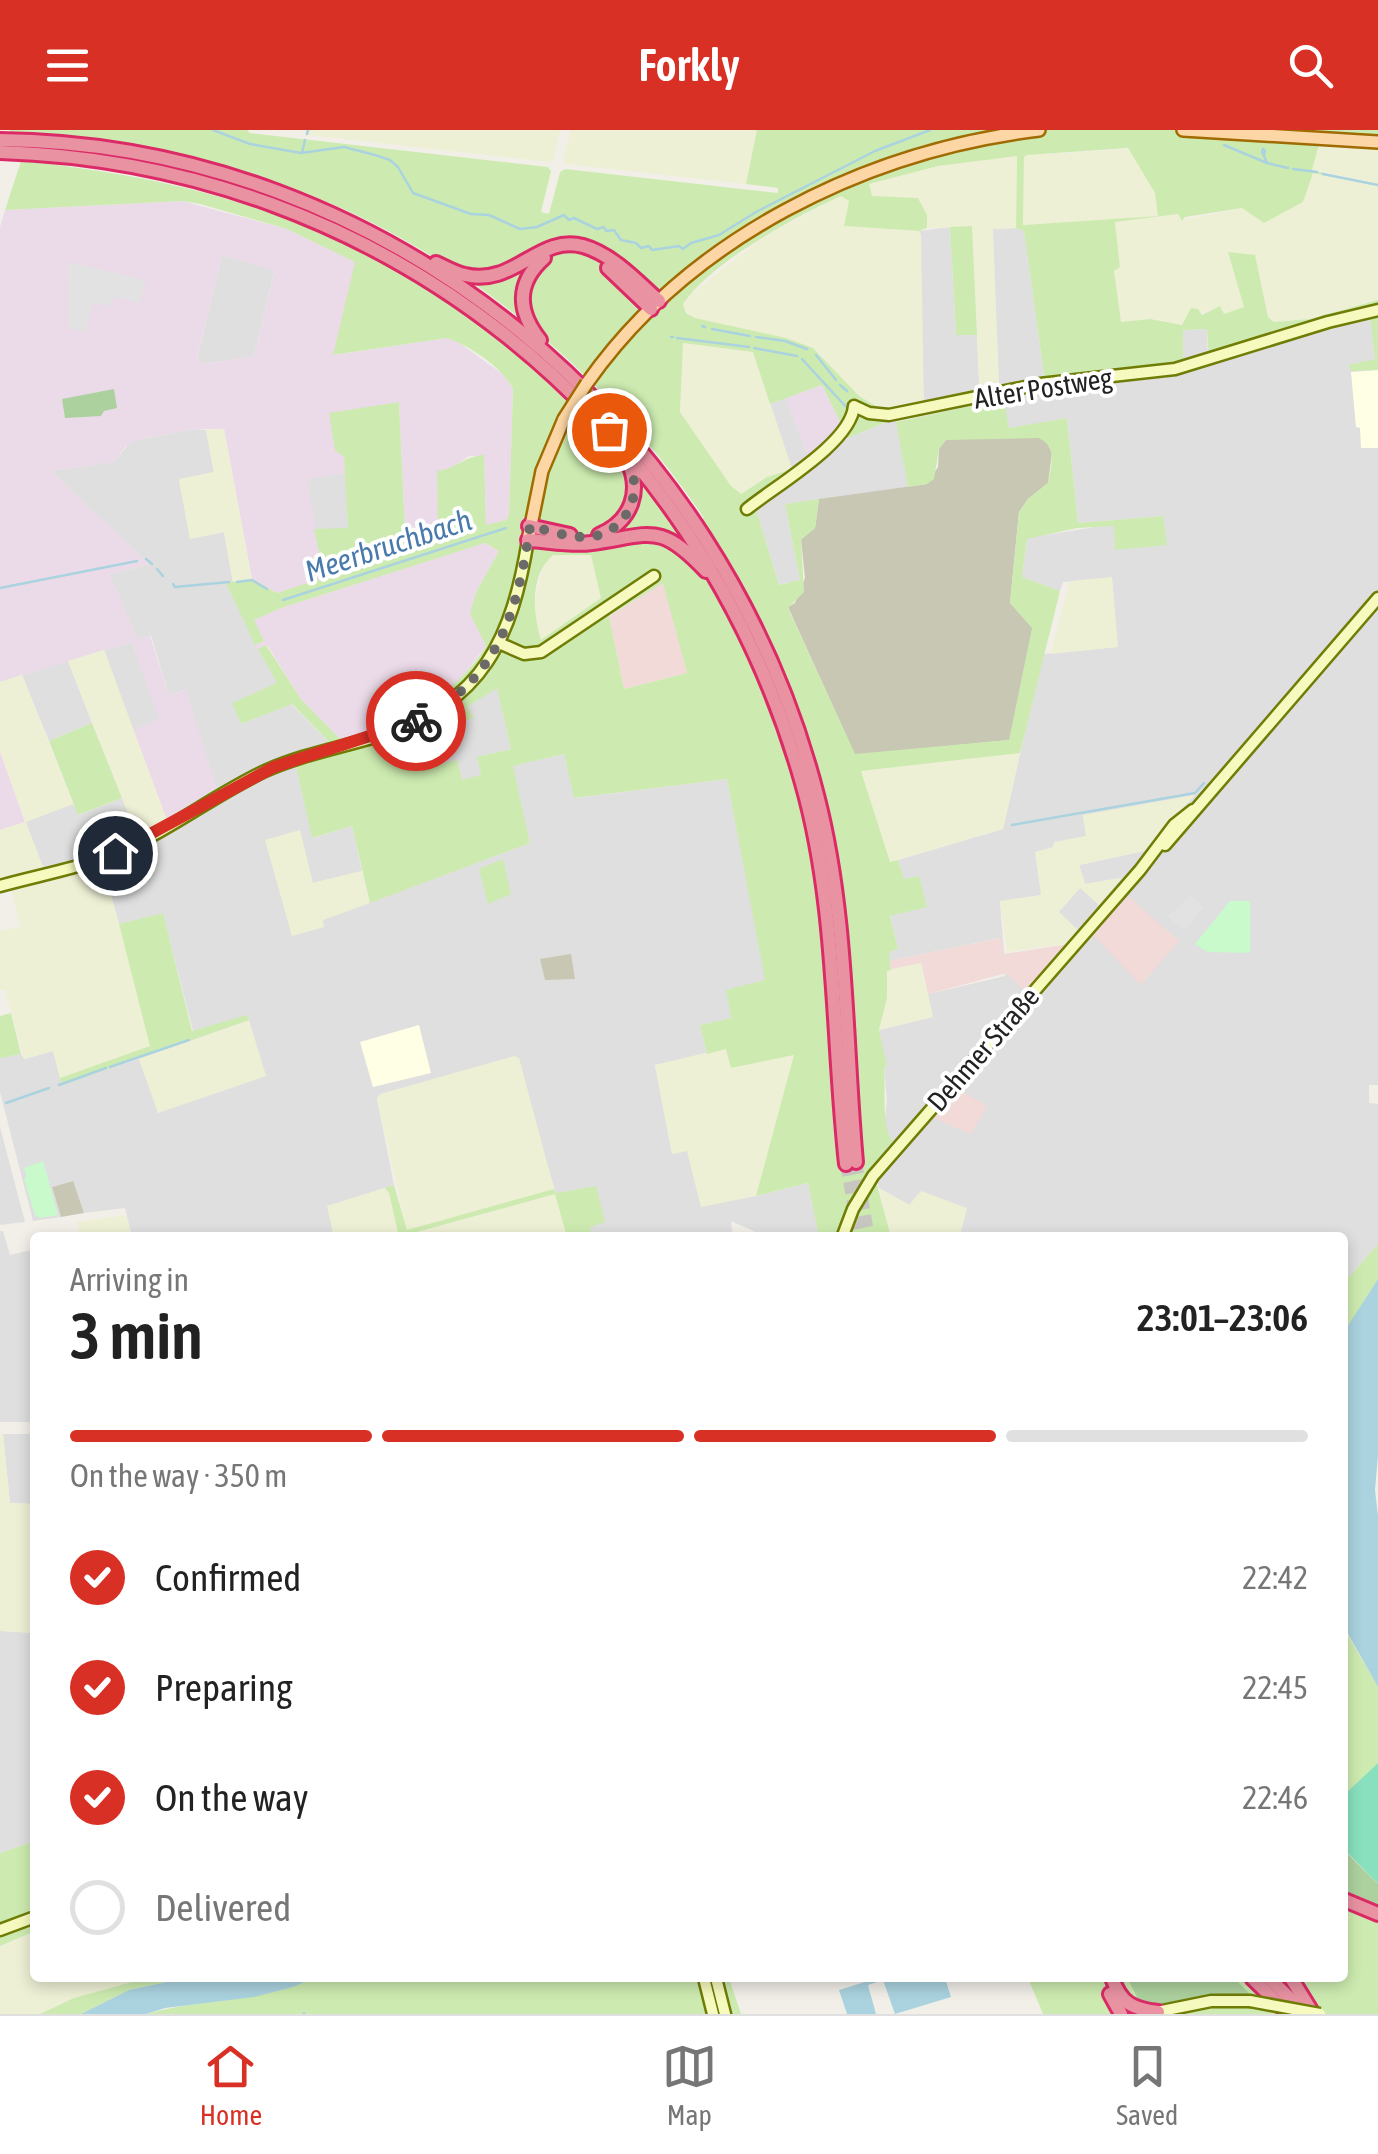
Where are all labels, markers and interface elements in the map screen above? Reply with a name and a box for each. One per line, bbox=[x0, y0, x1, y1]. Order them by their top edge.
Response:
icon: menu bbox=[40, 38, 95, 93]
icon: search bbox=[1283, 38, 1338, 93]
text: Forkly bbox=[638, 39, 740, 91]
street label: Alter Postweg bbox=[972, 361, 1114, 415]
pin bbox=[567, 388, 652, 473]
icon: bag bbox=[582, 403, 637, 458]
water label: Meerbruchbach bbox=[301, 502, 475, 588]
courier bbox=[366, 671, 466, 771]
icon: bike bbox=[389, 694, 444, 749]
pin bbox=[73, 811, 158, 896]
icon: home bbox=[88, 826, 143, 881]
street label: Dehmer Straße bbox=[921, 981, 1045, 1117]
text: Arriving in bbox=[70, 1261, 189, 1298]
text: 23:01–23:06 bbox=[1137, 1296, 1308, 1339]
text: 3 min bbox=[70, 1298, 203, 1373]
text: On the way · 350 m bbox=[70, 1457, 287, 1494]
icon: check bbox=[70, 1550, 125, 1605]
text: Confirmed bbox=[155, 1556, 301, 1599]
text: 22:42 bbox=[1242, 1559, 1308, 1596]
icon: check bbox=[70, 1660, 125, 1715]
text: Preparing bbox=[155, 1666, 293, 1709]
text: 22:45 bbox=[1242, 1669, 1308, 1706]
icon: check bbox=[70, 1770, 125, 1825]
text: On the way bbox=[155, 1776, 308, 1819]
text: 22:46 bbox=[1242, 1779, 1308, 1816]
text: Delivered bbox=[155, 1886, 291, 1929]
tab: Home bbox=[200, 2039, 262, 2131]
tab: Map bbox=[662, 2039, 717, 2131]
tab: Saved bbox=[1116, 2039, 1178, 2131]

